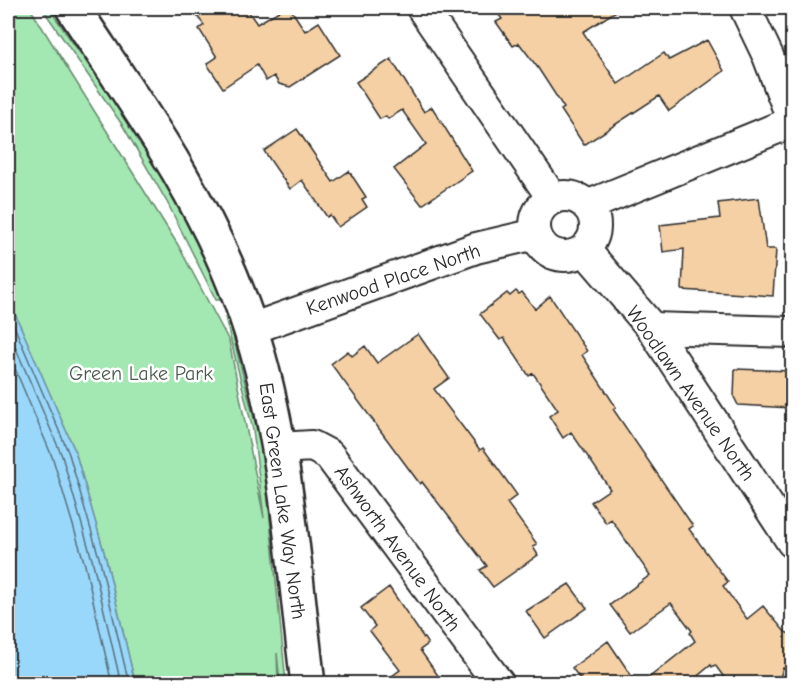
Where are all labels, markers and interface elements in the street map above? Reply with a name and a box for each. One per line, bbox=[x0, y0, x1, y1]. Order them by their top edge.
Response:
street label: Kenwood Place North bbox=[303, 239, 483, 320]
street label: Woodlawn Avenue North bbox=[621, 301, 760, 485]
park label: Green Lake Park bbox=[69, 362, 213, 385]
street label: East Green Lake Way North bbox=[255, 381, 311, 621]
street label: Ashworth Avenue North bbox=[330, 461, 466, 636]

